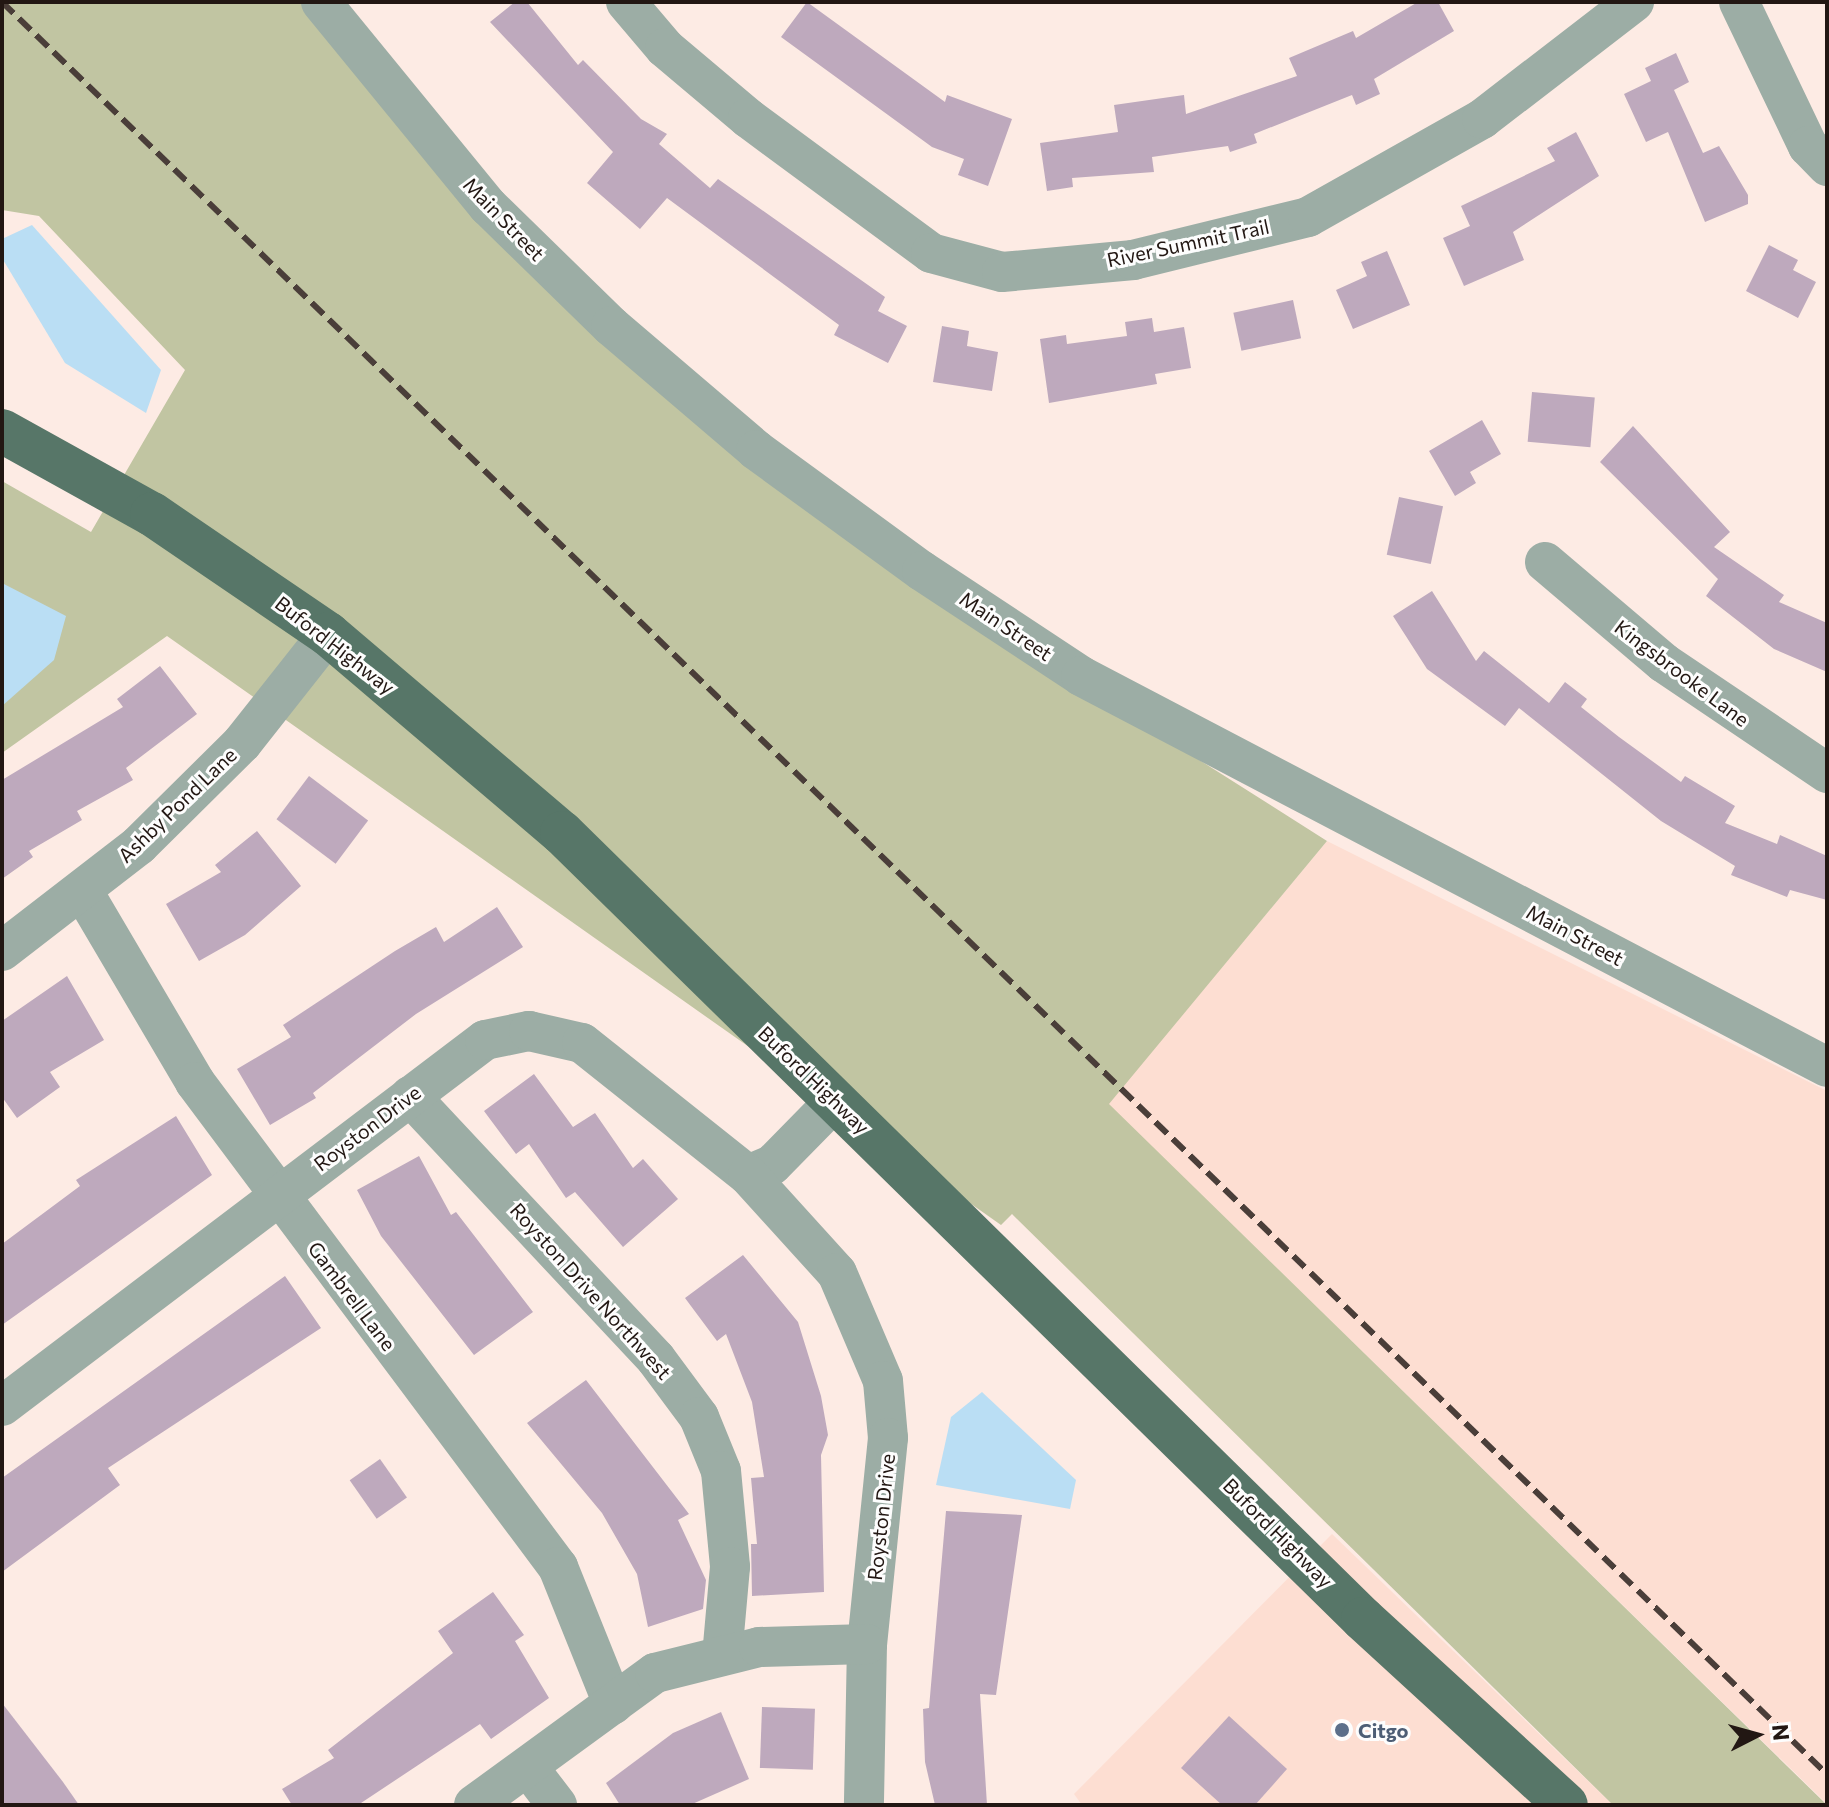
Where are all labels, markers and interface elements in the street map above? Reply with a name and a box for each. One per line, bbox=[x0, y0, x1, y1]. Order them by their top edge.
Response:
street label: Main Street bbox=[458, 172, 550, 266]
street label: River Summit Trail bbox=[1105, 214, 1271, 272]
street label: Main Street bbox=[955, 586, 1057, 666]
street label: Buford Highway bbox=[270, 591, 400, 699]
street label: Kingsbrooke Lane bbox=[1610, 615, 1754, 731]
street label: Ashby Pond Lane bbox=[113, 743, 241, 867]
street label: Main Street bbox=[1522, 899, 1628, 971]
street label: Buford Highway bbox=[753, 1021, 875, 1139]
street label: Royston Drive bbox=[309, 1080, 425, 1176]
street label: Royston Drive Northwest bbox=[505, 1198, 677, 1384]
street label: Gambrell Lane bbox=[303, 1237, 401, 1355]
street label: Royston Drive bbox=[862, 1452, 900, 1582]
street label: Buford Highway bbox=[1218, 1473, 1338, 1593]
north arrow bbox=[1717, 1695, 1797, 1775]
place label: Citgo bbox=[1358, 1718, 1408, 1742]
marker: Citgo bbox=[1333, 1721, 1351, 1739]
text: N bbox=[1767, 1723, 1796, 1742]

